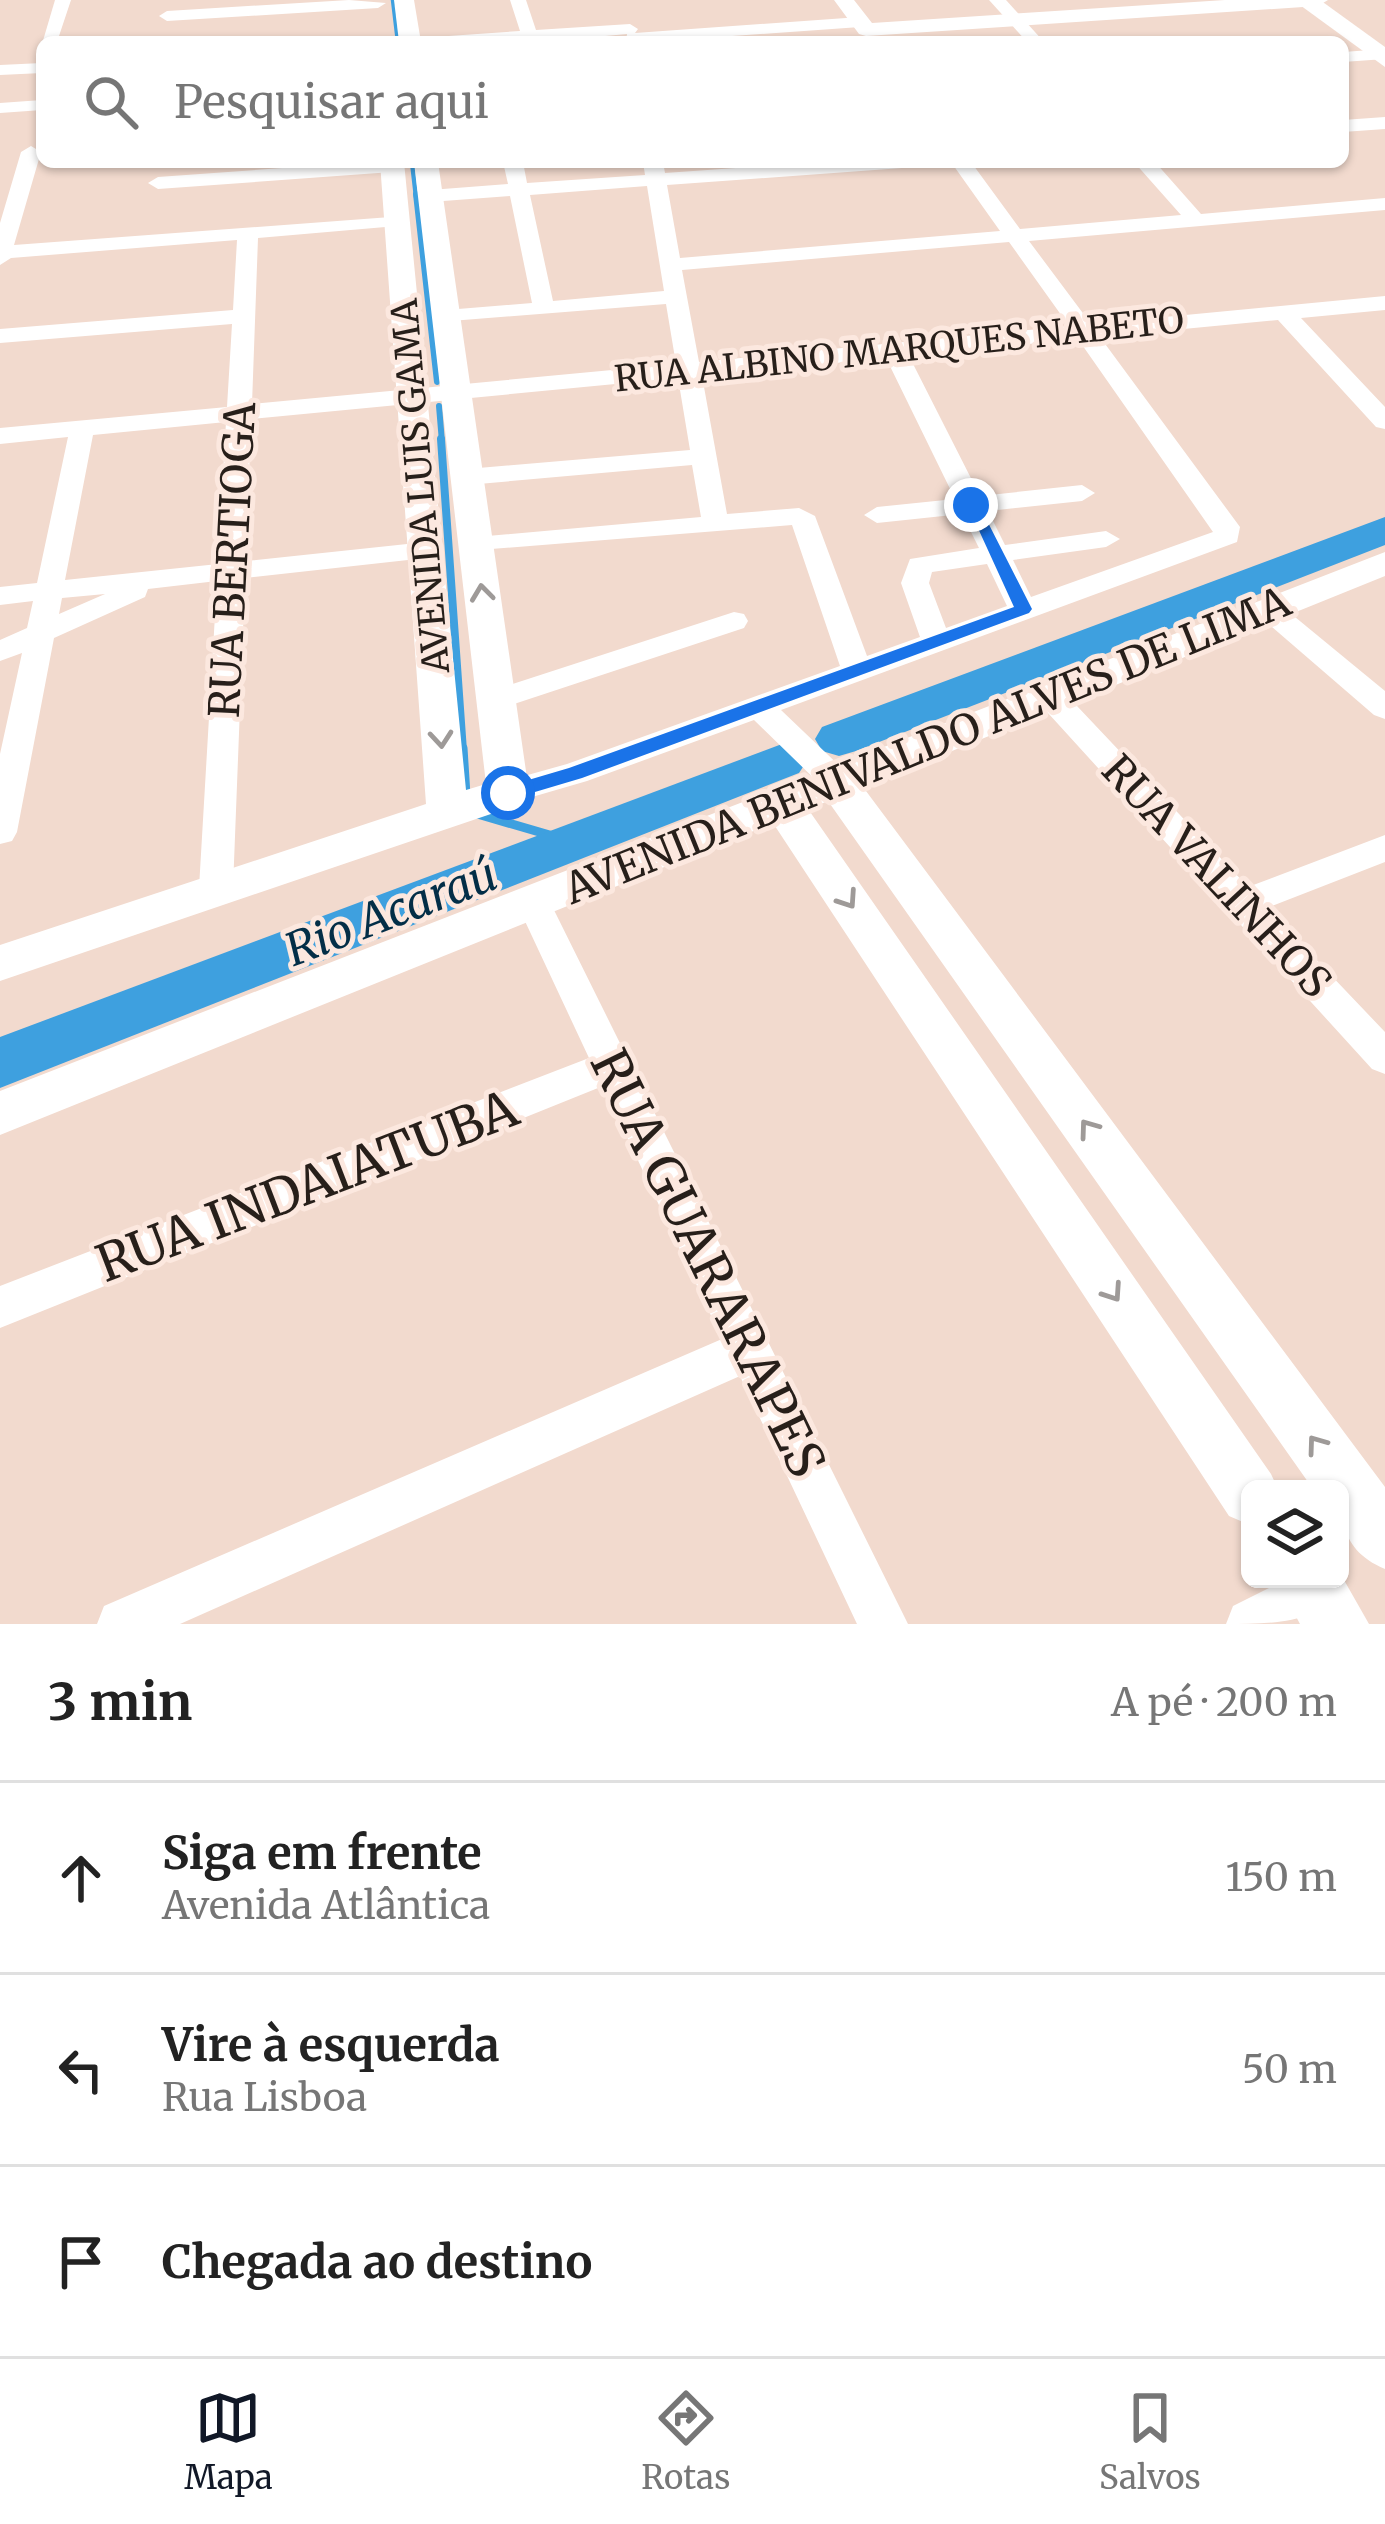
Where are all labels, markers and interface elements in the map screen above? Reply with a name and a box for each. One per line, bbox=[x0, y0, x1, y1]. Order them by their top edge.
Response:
search box bbox=[36, 36, 1349, 168]
icon: search bbox=[78, 69, 144, 135]
text: Pesquisar aqui bbox=[174, 74, 489, 130]
street label: AVENIDA LUIS GAMA bbox=[382, 296, 459, 676]
street label: RUA ALBINO MARQUES NABETO bbox=[612, 297, 1186, 402]
street label: RUA BERTIOGA bbox=[198, 401, 266, 719]
route end bbox=[944, 478, 998, 532]
street label: AVENIDA BENIVALDO ALVES DE LIMA bbox=[555, 575, 1298, 915]
one-way arrow bbox=[470, 583, 496, 603]
one-way arrow bbox=[428, 730, 453, 749]
street label: RUA VALINHOS bbox=[1092, 744, 1342, 1008]
route start bbox=[481, 766, 535, 820]
water label: Rio Acaraú bbox=[278, 846, 504, 978]
one-way arrow bbox=[834, 887, 856, 909]
street label: RUA GUARARAPES bbox=[577, 1039, 839, 1487]
street label: RUA INDAIATUBA bbox=[87, 1076, 528, 1296]
one-way arrow bbox=[1080, 1120, 1102, 1141]
one-way arrow bbox=[1099, 1280, 1121, 1302]
one-way arrow bbox=[1309, 1436, 1331, 1457]
map controls bbox=[1241, 1480, 1349, 1588]
button: layers bbox=[1241, 1480, 1349, 1588]
text: 3 min bbox=[48, 1670, 192, 1734]
text: A pé · 200 m bbox=[1111, 1678, 1337, 1727]
text: Siga em frente bbox=[162, 1825, 482, 1881]
icon: ahead bbox=[48, 1845, 114, 1911]
text: 150 m bbox=[1225, 1853, 1337, 1902]
text: Avenida Atlântica bbox=[162, 1881, 490, 1930]
text: Vire à esquerda bbox=[162, 2017, 500, 2073]
icon: left bbox=[48, 2037, 114, 2103]
text: 50 m bbox=[1242, 2045, 1337, 2094]
text: Rua Lisboa bbox=[162, 2073, 367, 2122]
icon: arrive bbox=[48, 2229, 114, 2295]
text: Chegada ao destino bbox=[162, 2234, 592, 2290]
tab: Mapa bbox=[184, 2385, 273, 2498]
tab: Rotas bbox=[641, 2385, 730, 2498]
tab: Salvos bbox=[1099, 2385, 1201, 2498]

